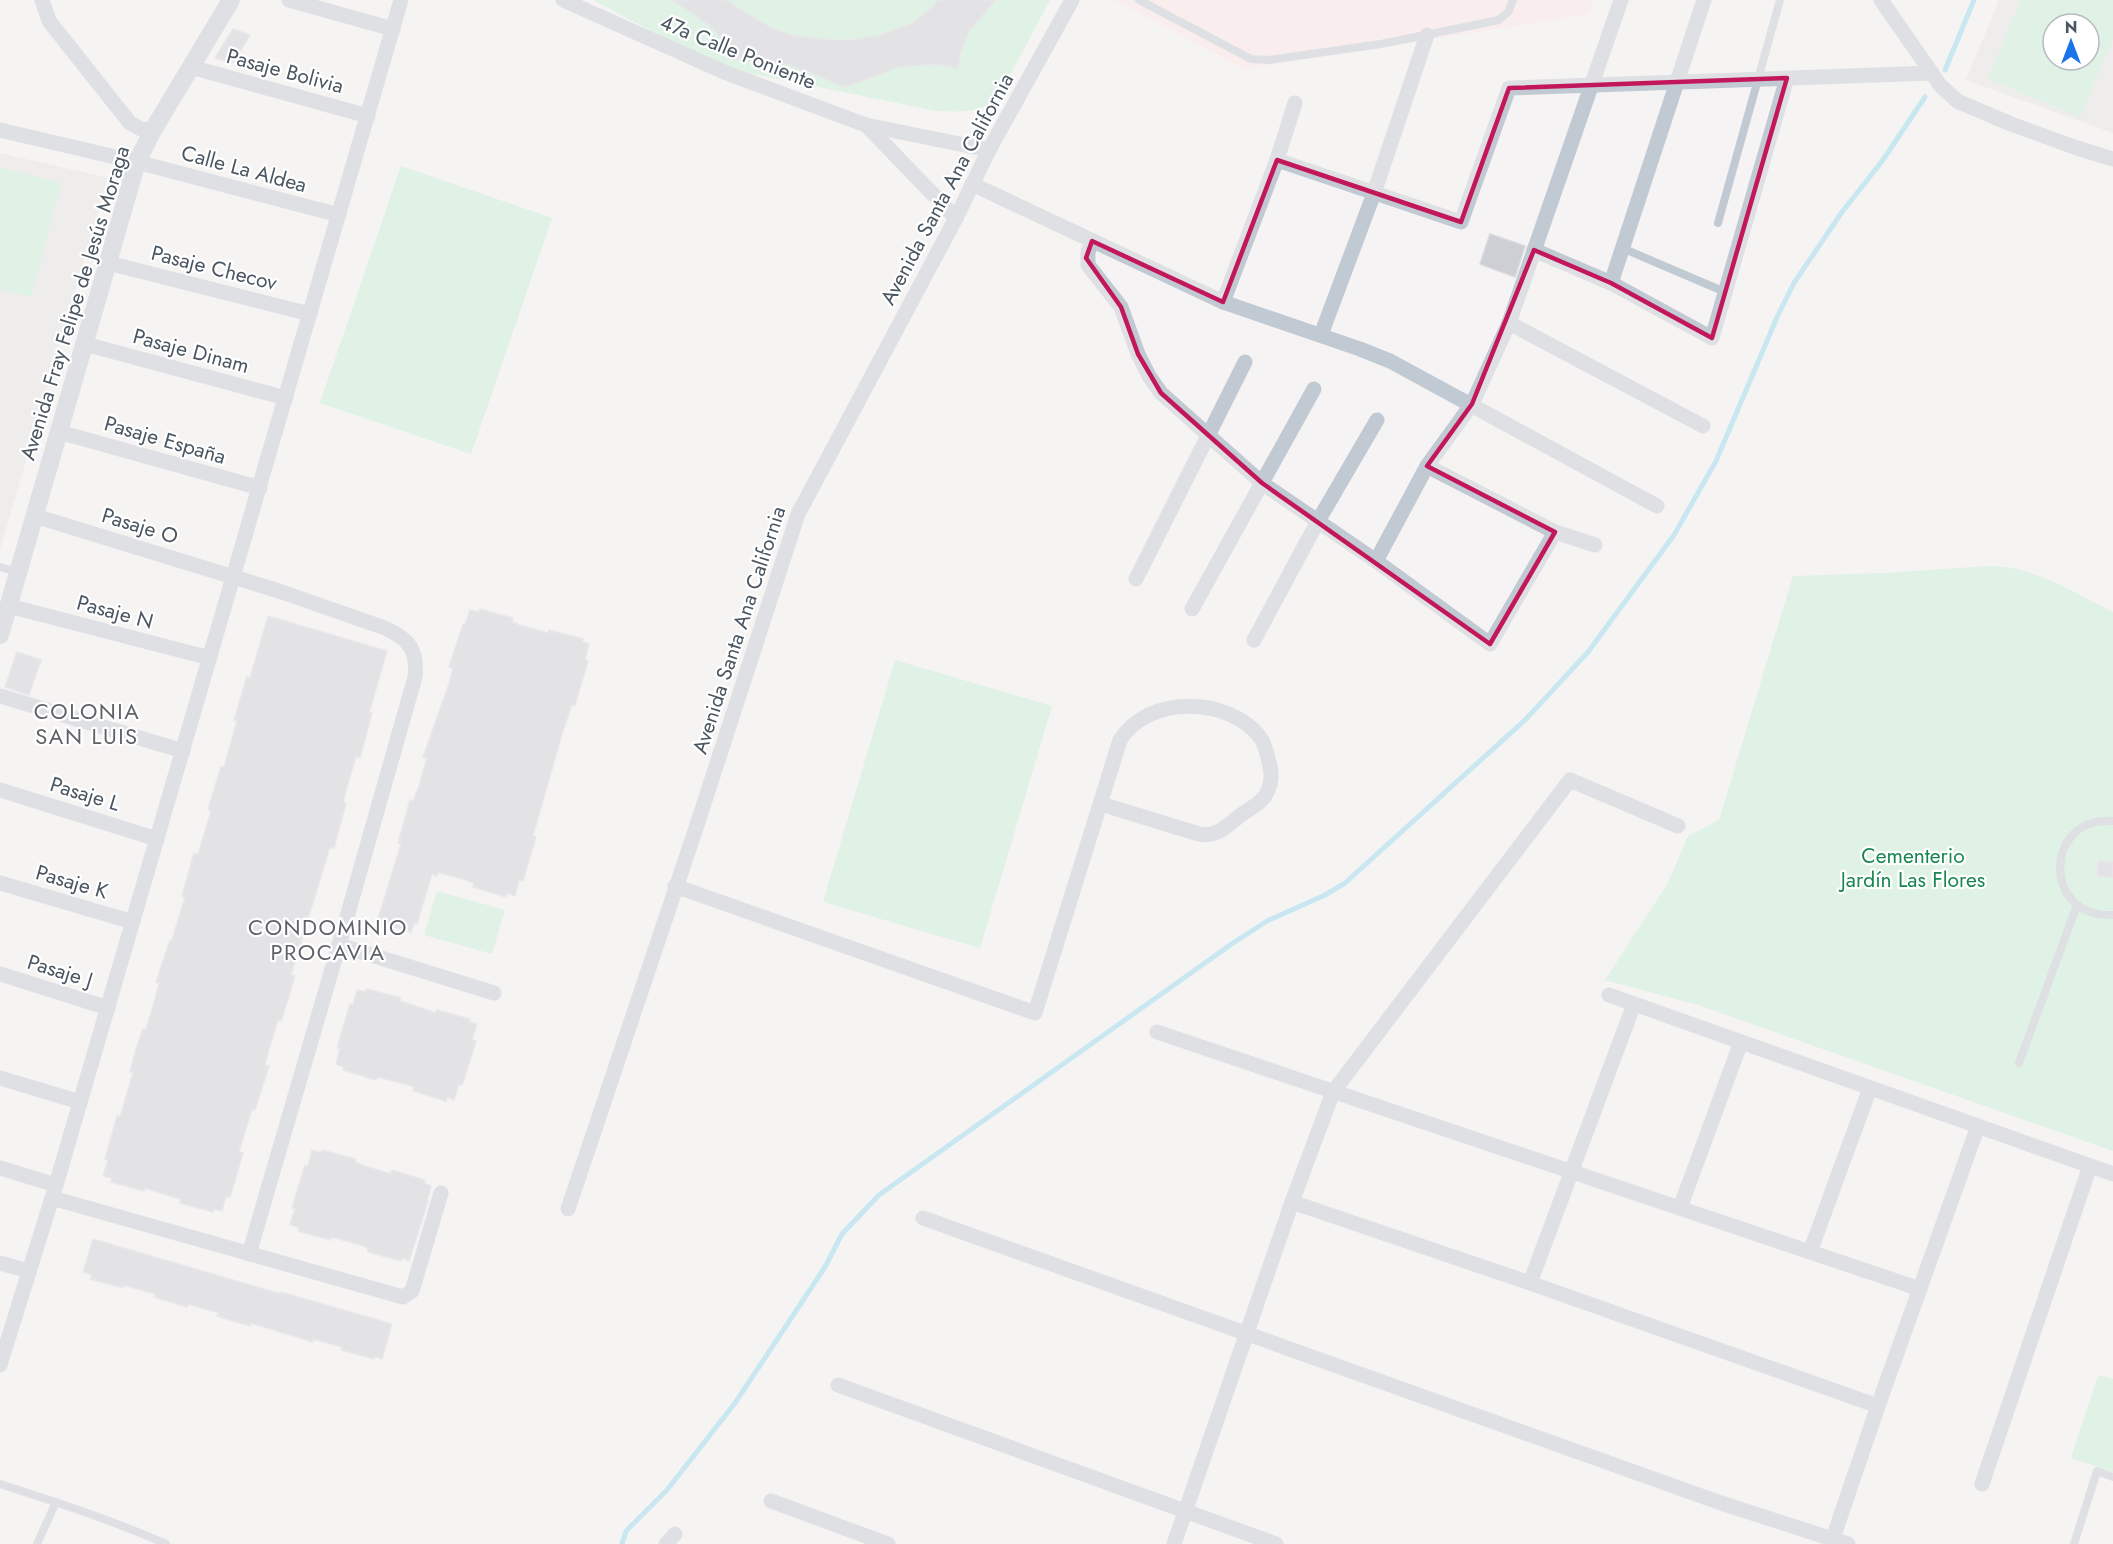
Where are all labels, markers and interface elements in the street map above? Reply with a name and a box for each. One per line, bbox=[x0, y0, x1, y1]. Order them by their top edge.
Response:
street label: 47a Calle Poniente bbox=[656, 7, 820, 97]
north arrow bbox=[2041, 12, 2101, 72]
text: N bbox=[2065, 16, 2077, 39]
street label: Pasaje Bolivia bbox=[223, 41, 347, 101]
street label: Avenida Santa Ana California bbox=[873, 68, 1021, 310]
street label: Calle La Aldea bbox=[178, 138, 310, 200]
street label: Avenida Fray Felipe de Jesús Moraga bbox=[13, 142, 137, 464]
street label: Pasaje Checov bbox=[148, 238, 281, 298]
street label: Pasaje Dinam bbox=[130, 321, 252, 381]
street label: Pasaje España bbox=[101, 408, 229, 472]
street label: Pasaje O bbox=[98, 500, 182, 552]
street label: Avenida Santa Ana California bbox=[685, 502, 793, 758]
street label: Pasaje N bbox=[73, 587, 157, 637]
district label: COLONIA SAN LUIS bbox=[34, 695, 140, 752]
street label: Pasaje L bbox=[46, 769, 124, 819]
park label: Cementerio Jardín Las Flores bbox=[1838, 841, 1985, 895]
street label: Pasaje K bbox=[32, 857, 112, 907]
district label: CONDOMINIO PROCAVIA bbox=[248, 911, 408, 968]
street label: Pasaje J bbox=[24, 947, 96, 995]

